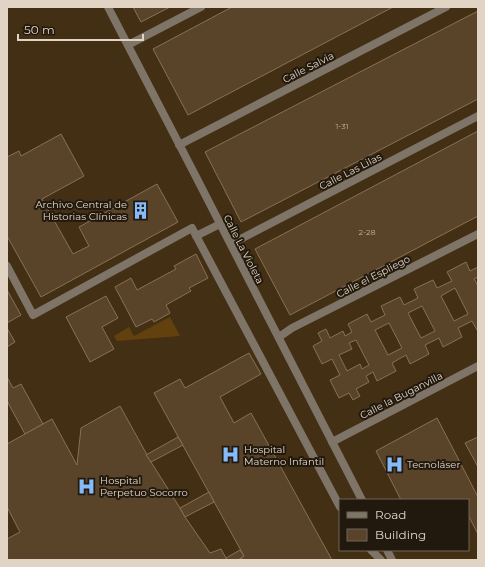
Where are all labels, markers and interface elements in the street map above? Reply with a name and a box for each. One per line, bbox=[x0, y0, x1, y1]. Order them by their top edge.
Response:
scale bar bbox=[18, 16, 143, 42]
text: 50 m bbox=[24, 22, 55, 37]
street label: Calle Salvia bbox=[280, 49, 336, 86]
house number: 1-31 bbox=[335, 121, 349, 131]
street label: Calle Las Lilas bbox=[317, 150, 384, 193]
place label: Archivo Central de Historias Clínicas bbox=[35, 198, 127, 223]
building icon: Archivo Central de Historias Clínicas bbox=[130, 200, 150, 220]
street label: Calle La Violeta bbox=[221, 213, 267, 286]
house number: 2-28 bbox=[358, 227, 376, 237]
street label: Calle el Espliego bbox=[334, 252, 412, 301]
street label: Calle la Buganvilla bbox=[358, 369, 445, 422]
place label: Hospital Materno Infantil bbox=[244, 443, 324, 468]
hospital icon: Hospital Materno Infantil bbox=[221, 445, 241, 465]
hospital icon: Tecnoláser bbox=[384, 454, 404, 474]
place label: Tecnoláser bbox=[407, 458, 460, 471]
place label: Hospital Perpetuo Socorro bbox=[100, 474, 188, 499]
hospital icon: Hospital Perpetuo Socorro bbox=[77, 476, 97, 496]
legend bbox=[339, 499, 469, 551]
text: Road bbox=[375, 507, 406, 522]
text: Building bbox=[375, 527, 426, 542]

